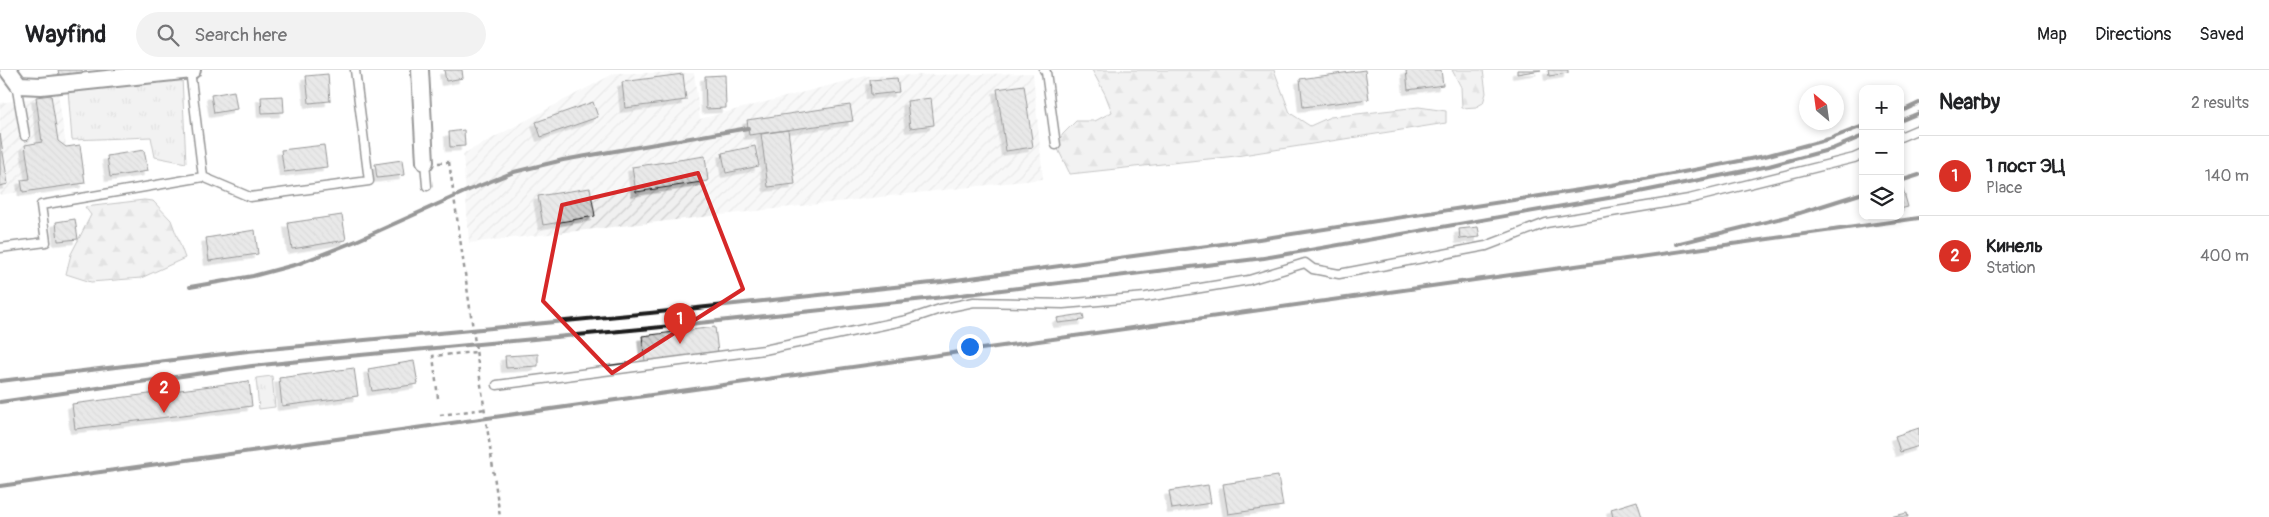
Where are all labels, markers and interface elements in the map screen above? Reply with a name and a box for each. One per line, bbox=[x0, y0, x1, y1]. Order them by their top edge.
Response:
search box bbox=[136, 12, 486, 57]
text: Wayfind bbox=[25, 20, 106, 49]
icon: search bbox=[154, 21, 182, 49]
text: Search here bbox=[194, 23, 287, 47]
text: Map bbox=[2037, 23, 2067, 46]
text: Directions bbox=[2095, 23, 2171, 46]
text: Saved bbox=[2199, 23, 2244, 46]
north arrow bbox=[1799, 85, 1844, 130]
map controls bbox=[1859, 85, 1904, 220]
button: + bbox=[1859, 85, 1904, 130]
text: Nearby bbox=[1939, 89, 2000, 116]
text: 2 results bbox=[2191, 93, 2249, 113]
button: − bbox=[1859, 130, 1904, 175]
text: 1 пост ЭЦ bbox=[1986, 154, 2065, 178]
text: 1 bbox=[1952, 166, 1958, 186]
text: 140 m bbox=[2205, 166, 2249, 186]
button: layers bbox=[1859, 175, 1904, 220]
text: Place bbox=[1986, 178, 2022, 198]
text: Кинель bbox=[1986, 234, 2043, 258]
text: 2 bbox=[1951, 246, 1959, 266]
text: 400 m bbox=[2200, 246, 2249, 266]
text: Station bbox=[1986, 258, 2036, 278]
pin: 1 bbox=[664, 303, 696, 344]
your location bbox=[957, 334, 983, 360]
pin: 2 bbox=[148, 372, 180, 413]

